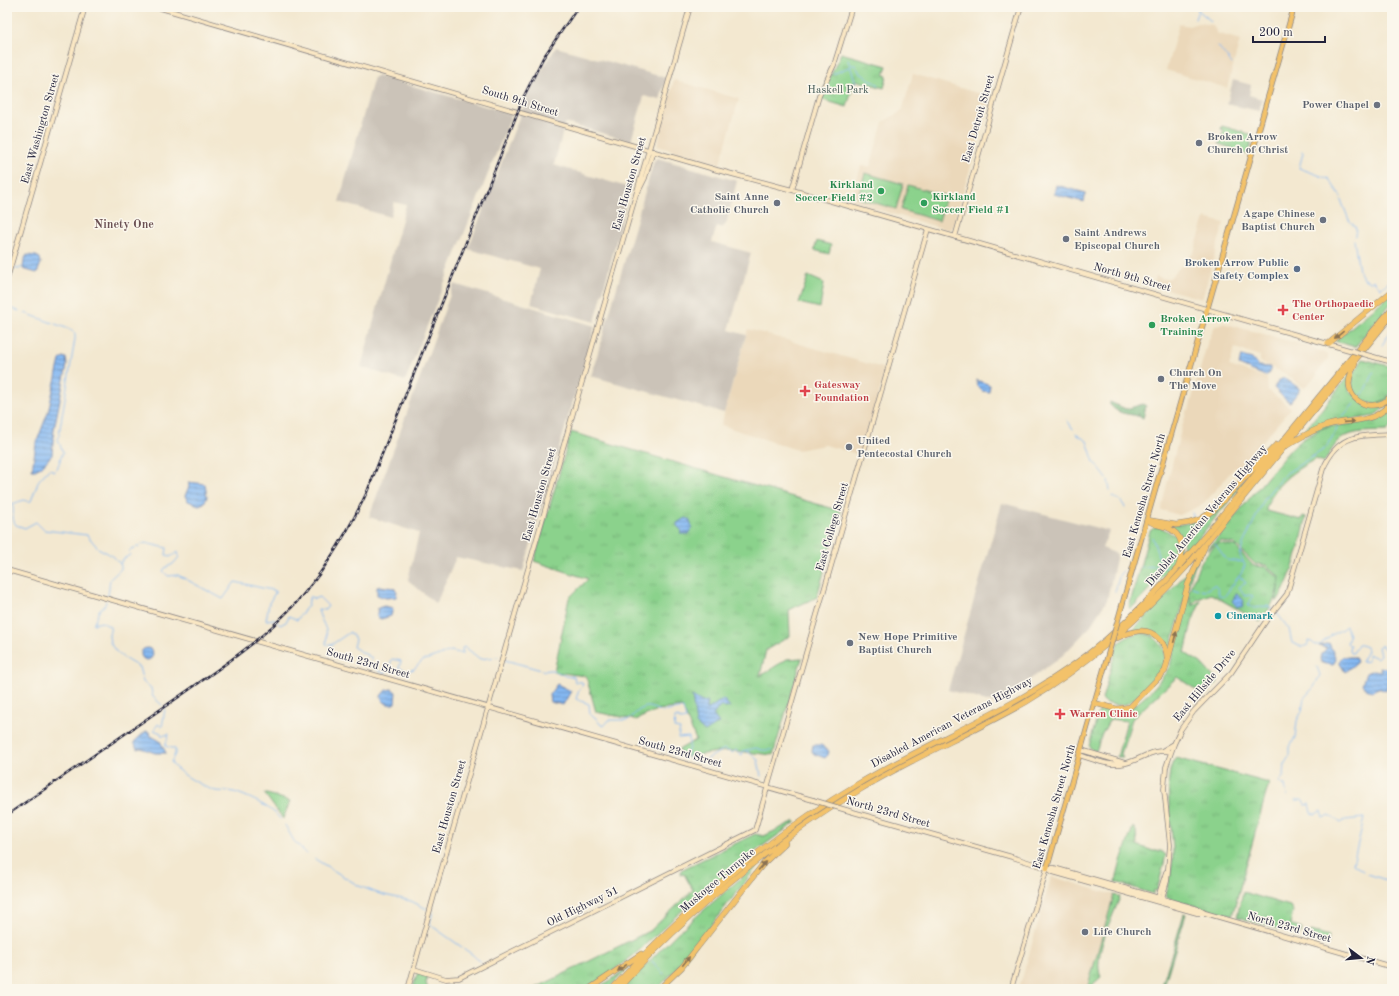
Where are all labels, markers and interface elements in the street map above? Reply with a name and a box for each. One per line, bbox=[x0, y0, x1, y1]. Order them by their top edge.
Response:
scale bar bbox=[1253, 18, 1325, 44]
text: 200 m bbox=[1259, 27, 1293, 39]
street label: East Washington Street bbox=[20, 72, 62, 185]
street label: East Detroit Street bbox=[961, 73, 997, 164]
street label: South 9th Street bbox=[480, 85, 560, 119]
park label: Haskell Park bbox=[807, 85, 869, 96]
place label: Power Chapel bbox=[1302, 100, 1370, 111]
marker: Power Chapel bbox=[1372, 100, 1382, 110]
place label: Broken Arrow Church of Christ bbox=[1207, 132, 1288, 156]
street label: East Houston Street bbox=[611, 136, 649, 232]
marker: Broken Arrow Church of Christ bbox=[1194, 138, 1204, 148]
place label: Kirkland Soccer Field #2 bbox=[795, 180, 873, 204]
marker: Kirkland Soccer Field #2 bbox=[876, 186, 886, 196]
place label: Saint Anne Catholic Church bbox=[690, 192, 769, 216]
place label: Kirkland Soccer Field #1 bbox=[932, 192, 1010, 216]
marker: Saint Anne Catholic Church bbox=[772, 198, 782, 208]
marker: Kirkland Soccer Field #1 bbox=[919, 198, 929, 208]
place label: Agape Chinese Baptist Church bbox=[1241, 209, 1315, 233]
marker: Agape Chinese Baptist Church bbox=[1318, 215, 1328, 225]
district label: Ninety One bbox=[94, 219, 154, 231]
place label: Saint Andrews Episcopal Church bbox=[1074, 228, 1160, 252]
marker: Saint Andrews Episcopal Church bbox=[1061, 234, 1071, 244]
place label: Broken Arrow Public Safety Complex bbox=[1184, 258, 1289, 282]
street label: North 9th Street bbox=[1092, 262, 1172, 294]
marker: Broken Arrow Public Safety Complex bbox=[1292, 264, 1302, 274]
place label: The Orthopaedic Center bbox=[1292, 299, 1374, 323]
marker: The Orthopaedic Center bbox=[1277, 304, 1289, 316]
place label: Broken Arrow Training bbox=[1160, 314, 1231, 338]
marker: Broken Arrow Training bbox=[1147, 320, 1157, 330]
one-way arrow bbox=[1334, 330, 1345, 339]
place label: Church On The Move bbox=[1169, 368, 1222, 392]
marker: Church On The Move bbox=[1156, 374, 1166, 384]
place label: Gatesway Foundation bbox=[814, 380, 869, 404]
marker: Gatesway Foundation bbox=[799, 385, 811, 397]
one-way arrow bbox=[1343, 418, 1355, 425]
street label: East Kenosha Street North bbox=[1122, 432, 1168, 560]
place label: United Pentecostal Church bbox=[857, 436, 952, 460]
marker: United Pentecostal Church bbox=[844, 442, 854, 452]
street label: Disabled American Veterans Highway bbox=[1145, 443, 1270, 589]
street label: East Houston Street bbox=[521, 447, 559, 543]
street label: East College Street bbox=[815, 481, 851, 573]
marker: Cinemark bbox=[1213, 611, 1223, 621]
place label: Cinemark bbox=[1226, 611, 1273, 622]
one-way arrow bbox=[1172, 630, 1178, 643]
place label: New Hope Primitive Baptist Church bbox=[858, 632, 958, 656]
marker: New Hope Primitive Baptist Church bbox=[845, 638, 855, 648]
street label: South 23rd Street bbox=[325, 647, 411, 681]
street label: East Hillside Drive bbox=[1172, 648, 1238, 724]
street label: Disabled American Veterans Highway bbox=[869, 676, 1035, 770]
marker: Warren Clinic bbox=[1054, 708, 1066, 720]
place label: Warren Clinic bbox=[1069, 709, 1138, 720]
street label: South 23rd Street bbox=[637, 736, 723, 770]
street label: East Kenosha Street North bbox=[1032, 743, 1078, 871]
street label: East Houston Street bbox=[431, 759, 469, 855]
street label: North 23rd Street bbox=[845, 796, 931, 830]
street label: Muskogee Turnpike bbox=[679, 847, 757, 915]
one-way arrow bbox=[757, 860, 766, 871]
street label: Old Highway 51 bbox=[545, 885, 621, 929]
street label: North 23rd Street bbox=[1246, 911, 1332, 945]
marker: Life Church bbox=[1080, 927, 1090, 937]
place label: Life Church bbox=[1093, 927, 1151, 938]
north arrow bbox=[1341, 938, 1381, 978]
text: N bbox=[1363, 955, 1376, 966]
one-way arrow bbox=[682, 956, 691, 967]
one-way arrow bbox=[616, 964, 627, 972]

